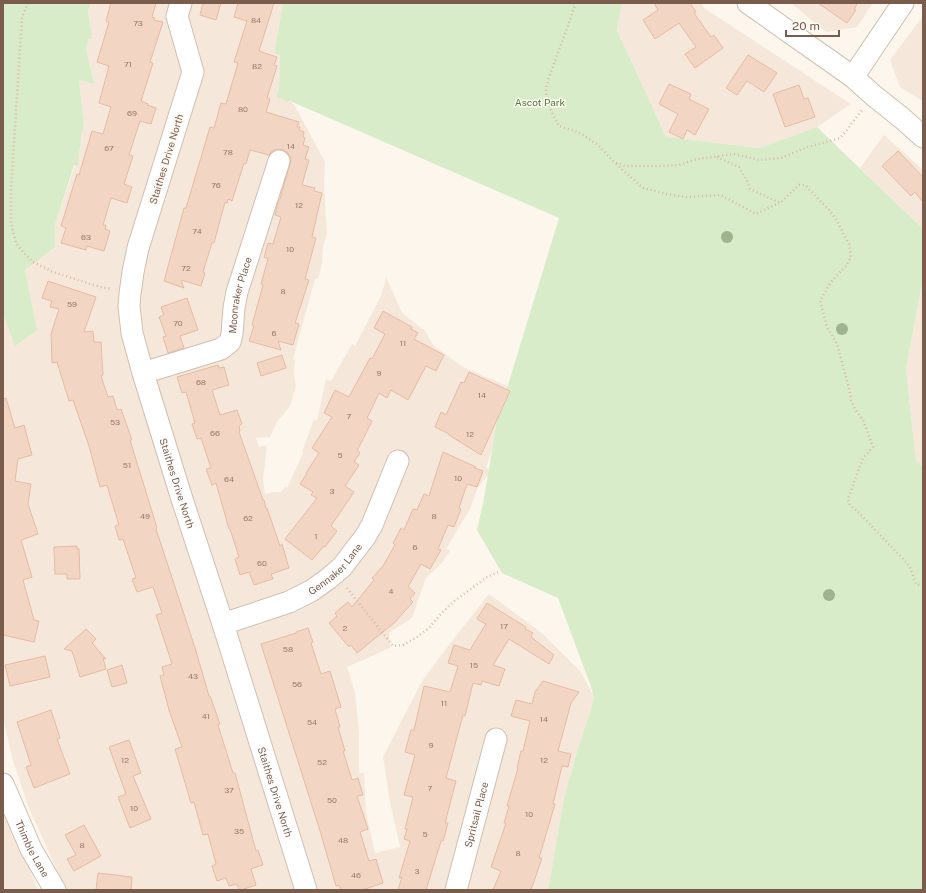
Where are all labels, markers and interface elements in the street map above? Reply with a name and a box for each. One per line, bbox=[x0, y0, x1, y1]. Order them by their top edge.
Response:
scale bar bbox=[786, 12, 839, 38]
house number: 84 bbox=[251, 15, 261, 25]
house number: 73 bbox=[133, 18, 143, 28]
text: 20 m bbox=[792, 19, 820, 33]
house number: 71 bbox=[124, 59, 132, 69]
house number: 82 bbox=[252, 61, 262, 71]
park label: Ascot Park bbox=[515, 96, 566, 108]
house number: 80 bbox=[238, 104, 248, 114]
house number: 69 bbox=[127, 108, 137, 118]
street label: Staithes Drive North bbox=[147, 112, 186, 206]
house number: 14 bbox=[287, 141, 295, 151]
house number: 67 bbox=[104, 143, 114, 153]
house number: 78 bbox=[223, 147, 233, 157]
house number: 76 bbox=[211, 180, 221, 190]
house number: 12 bbox=[295, 200, 303, 210]
house number: 74 bbox=[192, 226, 202, 236]
house number: 63 bbox=[81, 232, 91, 242]
house number: 10 bbox=[286, 244, 294, 254]
street label: Moonraker Place bbox=[226, 255, 254, 334]
house number: 72 bbox=[181, 263, 191, 273]
house number: 8 bbox=[280, 286, 286, 296]
house number: 59 bbox=[67, 299, 77, 309]
house number: 70 bbox=[173, 318, 183, 328]
house number: 6 bbox=[272, 328, 277, 338]
house number: 11 bbox=[400, 338, 406, 348]
house number: 9 bbox=[377, 368, 382, 378]
house number: 68 bbox=[196, 377, 206, 387]
house number: 14 bbox=[478, 390, 486, 400]
house number: 7 bbox=[347, 411, 352, 421]
house number: 53 bbox=[110, 417, 120, 427]
house number: 66 bbox=[210, 428, 220, 438]
house number: 12 bbox=[466, 429, 474, 439]
street label: Staithes Drive North bbox=[157, 437, 197, 530]
house number: 5 bbox=[337, 450, 343, 460]
house number: 51 bbox=[123, 460, 131, 470]
house number: 10 bbox=[454, 473, 462, 483]
house number: 64 bbox=[224, 474, 234, 484]
house number: 3 bbox=[329, 486, 335, 496]
house number: 49 bbox=[140, 511, 150, 521]
house number: 8 bbox=[431, 511, 437, 521]
house number: 62 bbox=[243, 513, 253, 523]
house number: 1 bbox=[314, 531, 318, 541]
street label: Gennaker Lane bbox=[306, 540, 364, 597]
house number: 6 bbox=[413, 542, 418, 552]
house number: 60 bbox=[257, 558, 267, 568]
house number: 4 bbox=[388, 586, 394, 596]
house number: 17 bbox=[500, 621, 508, 631]
house number: 2 bbox=[343, 623, 348, 633]
house number: 58 bbox=[283, 644, 293, 654]
house number: 15 bbox=[470, 660, 478, 670]
house number: 43 bbox=[188, 671, 198, 681]
house number: 56 bbox=[292, 679, 302, 689]
house number: 11 bbox=[441, 698, 447, 708]
house number: 41 bbox=[202, 711, 210, 721]
house number: 14 bbox=[540, 714, 548, 724]
house number: 54 bbox=[307, 717, 317, 727]
house number: 9 bbox=[429, 740, 434, 750]
street label: Staithes Drive North bbox=[256, 745, 295, 839]
house number: 12 bbox=[121, 755, 129, 765]
house number: 12 bbox=[540, 755, 548, 765]
house number: 52 bbox=[317, 757, 327, 767]
street label: Spritsail Place bbox=[462, 780, 491, 849]
house number: 7 bbox=[428, 783, 433, 793]
house number: 37 bbox=[224, 785, 234, 795]
house number: 50 bbox=[327, 795, 337, 805]
house number: 10 bbox=[130, 803, 138, 813]
house number: 10 bbox=[525, 809, 533, 819]
street label: Thimble Lane bbox=[13, 818, 52, 879]
house number: 35 bbox=[234, 826, 244, 836]
house number: 5 bbox=[422, 829, 428, 839]
house number: 48 bbox=[338, 835, 348, 845]
house number: 8 bbox=[79, 840, 85, 850]
house number: 8 bbox=[515, 848, 521, 858]
house number: 3 bbox=[414, 866, 420, 876]
house number: 46 bbox=[351, 870, 361, 880]

